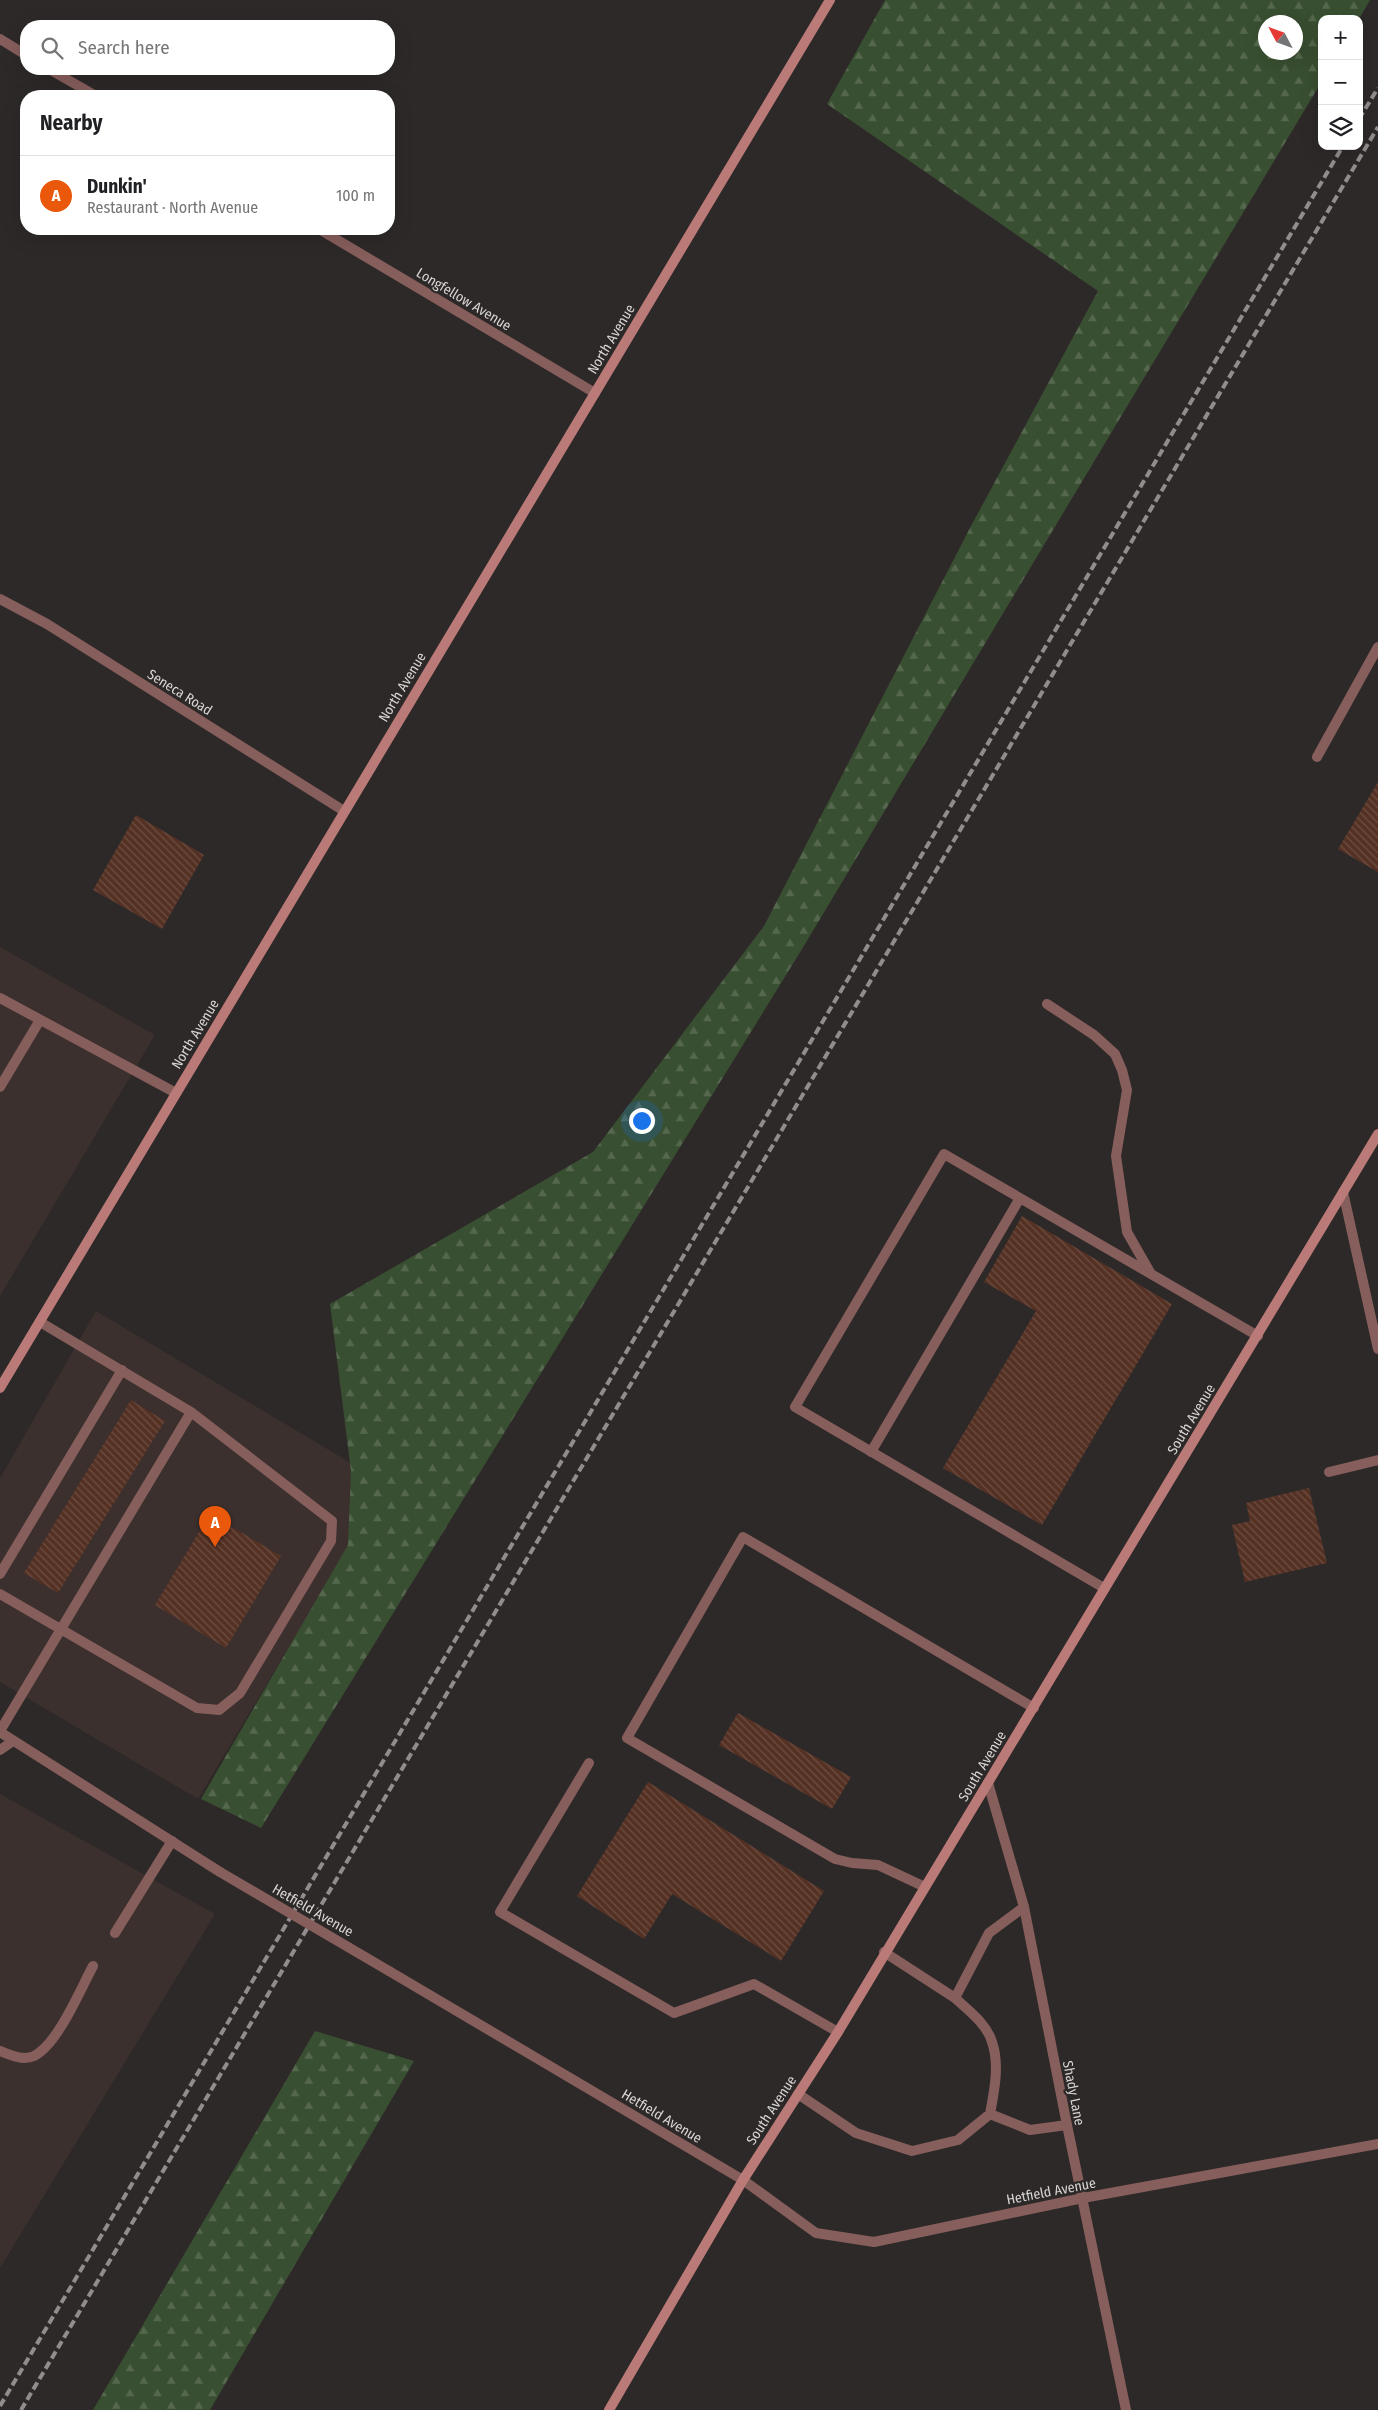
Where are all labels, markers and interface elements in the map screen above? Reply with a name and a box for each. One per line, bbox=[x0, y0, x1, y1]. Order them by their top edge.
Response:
north arrow bbox=[1258, 15, 1303, 60]
map controls bbox=[1318, 15, 1363, 150]
button: + bbox=[1318, 15, 1363, 60]
search box bbox=[20, 20, 395, 75]
icon: search bbox=[38, 34, 66, 62]
text: Search here bbox=[78, 36, 170, 59]
button: − bbox=[1318, 60, 1363, 105]
button: layers bbox=[1318, 105, 1363, 150]
text: Nearby bbox=[40, 110, 102, 136]
text: Dunkin' bbox=[87, 175, 147, 198]
text: A bbox=[52, 186, 60, 205]
text: 100 m bbox=[336, 186, 375, 205]
text: Restaurant · North Avenue bbox=[87, 198, 258, 217]
street label: Longfellow Avenue bbox=[413, 264, 514, 334]
street label: North Avenue bbox=[584, 301, 639, 377]
street label: North Avenue bbox=[375, 649, 430, 725]
street label: Seneca Road bbox=[144, 666, 215, 719]
street label: North Avenue bbox=[168, 996, 223, 1072]
your location bbox=[629, 1108, 655, 1134]
street label: South Avenue bbox=[1164, 1381, 1219, 1457]
pin: A bbox=[199, 1506, 231, 1547]
street label: South Avenue bbox=[955, 1728, 1010, 1804]
street label: Hetfield Avenue bbox=[269, 1880, 356, 1941]
street label: Shady Lane bbox=[1059, 2059, 1088, 2127]
street label: South Avenue bbox=[743, 2072, 800, 2148]
street label: Hetfield Avenue bbox=[618, 2086, 705, 2147]
street label: Hetfield Avenue bbox=[1005, 2174, 1097, 2208]

